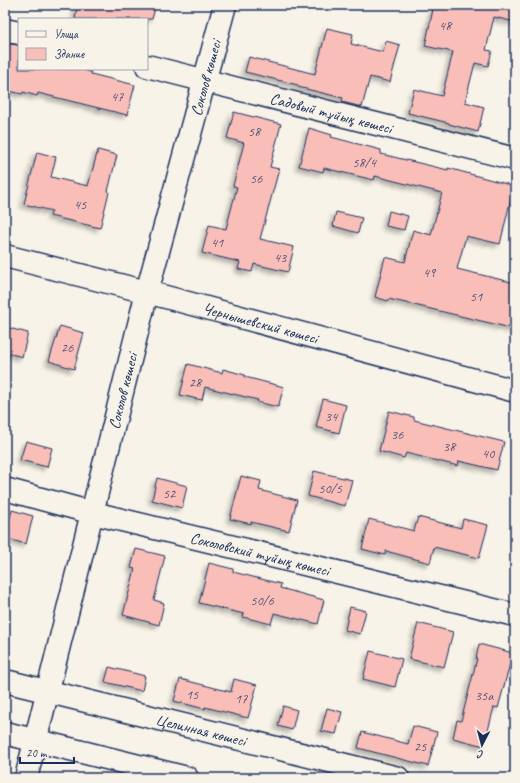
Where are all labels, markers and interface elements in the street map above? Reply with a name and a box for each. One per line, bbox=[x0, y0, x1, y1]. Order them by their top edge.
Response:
house number: 48 bbox=[439, 17, 453, 34]
legend bbox=[18, 18, 148, 70]
text: Улица bbox=[54, 26, 79, 42]
street label: Соколов көшесі bbox=[186, 36, 227, 118]
text: Здание bbox=[54, 46, 85, 62]
house number: 47 bbox=[111, 88, 124, 105]
street label: Садовый тұйық көшесі bbox=[268, 88, 396, 139]
house number: 58 bbox=[248, 123, 262, 140]
house number: 58/4 bbox=[352, 154, 377, 171]
house number: 56 bbox=[250, 170, 263, 187]
house number: 45 bbox=[74, 196, 87, 213]
house number: 41 bbox=[211, 234, 224, 251]
house number: 43 bbox=[274, 249, 288, 266]
house number: 49 bbox=[423, 264, 437, 281]
house number: 51 bbox=[470, 288, 483, 305]
street label: Чернышевский көшесі bbox=[201, 298, 322, 349]
house number: 26 bbox=[61, 339, 74, 356]
street label: Соколов көшесі bbox=[104, 349, 143, 431]
house number: 28 bbox=[189, 374, 203, 391]
house number: 34 bbox=[325, 408, 339, 425]
house number: 36 bbox=[391, 426, 404, 443]
house number: 38 bbox=[443, 438, 457, 455]
house number: 40 bbox=[482, 445, 496, 462]
house number: 50/5 bbox=[318, 480, 342, 497]
house number: 52 bbox=[163, 485, 177, 502]
street label: Соколовский тұйық көшесі bbox=[188, 528, 333, 581]
house number: 50/6 bbox=[250, 592, 274, 609]
house number: 15 bbox=[186, 686, 199, 703]
house number: 35а bbox=[475, 687, 494, 704]
house number: 17 bbox=[235, 690, 248, 707]
street label: Целинная көшесі bbox=[154, 710, 250, 752]
north arrow bbox=[462, 725, 502, 765]
house number: 25 bbox=[414, 738, 427, 755]
scale bar bbox=[20, 739, 74, 765]
text: 20 m bbox=[26, 745, 48, 761]
text: С bbox=[476, 748, 484, 762]

